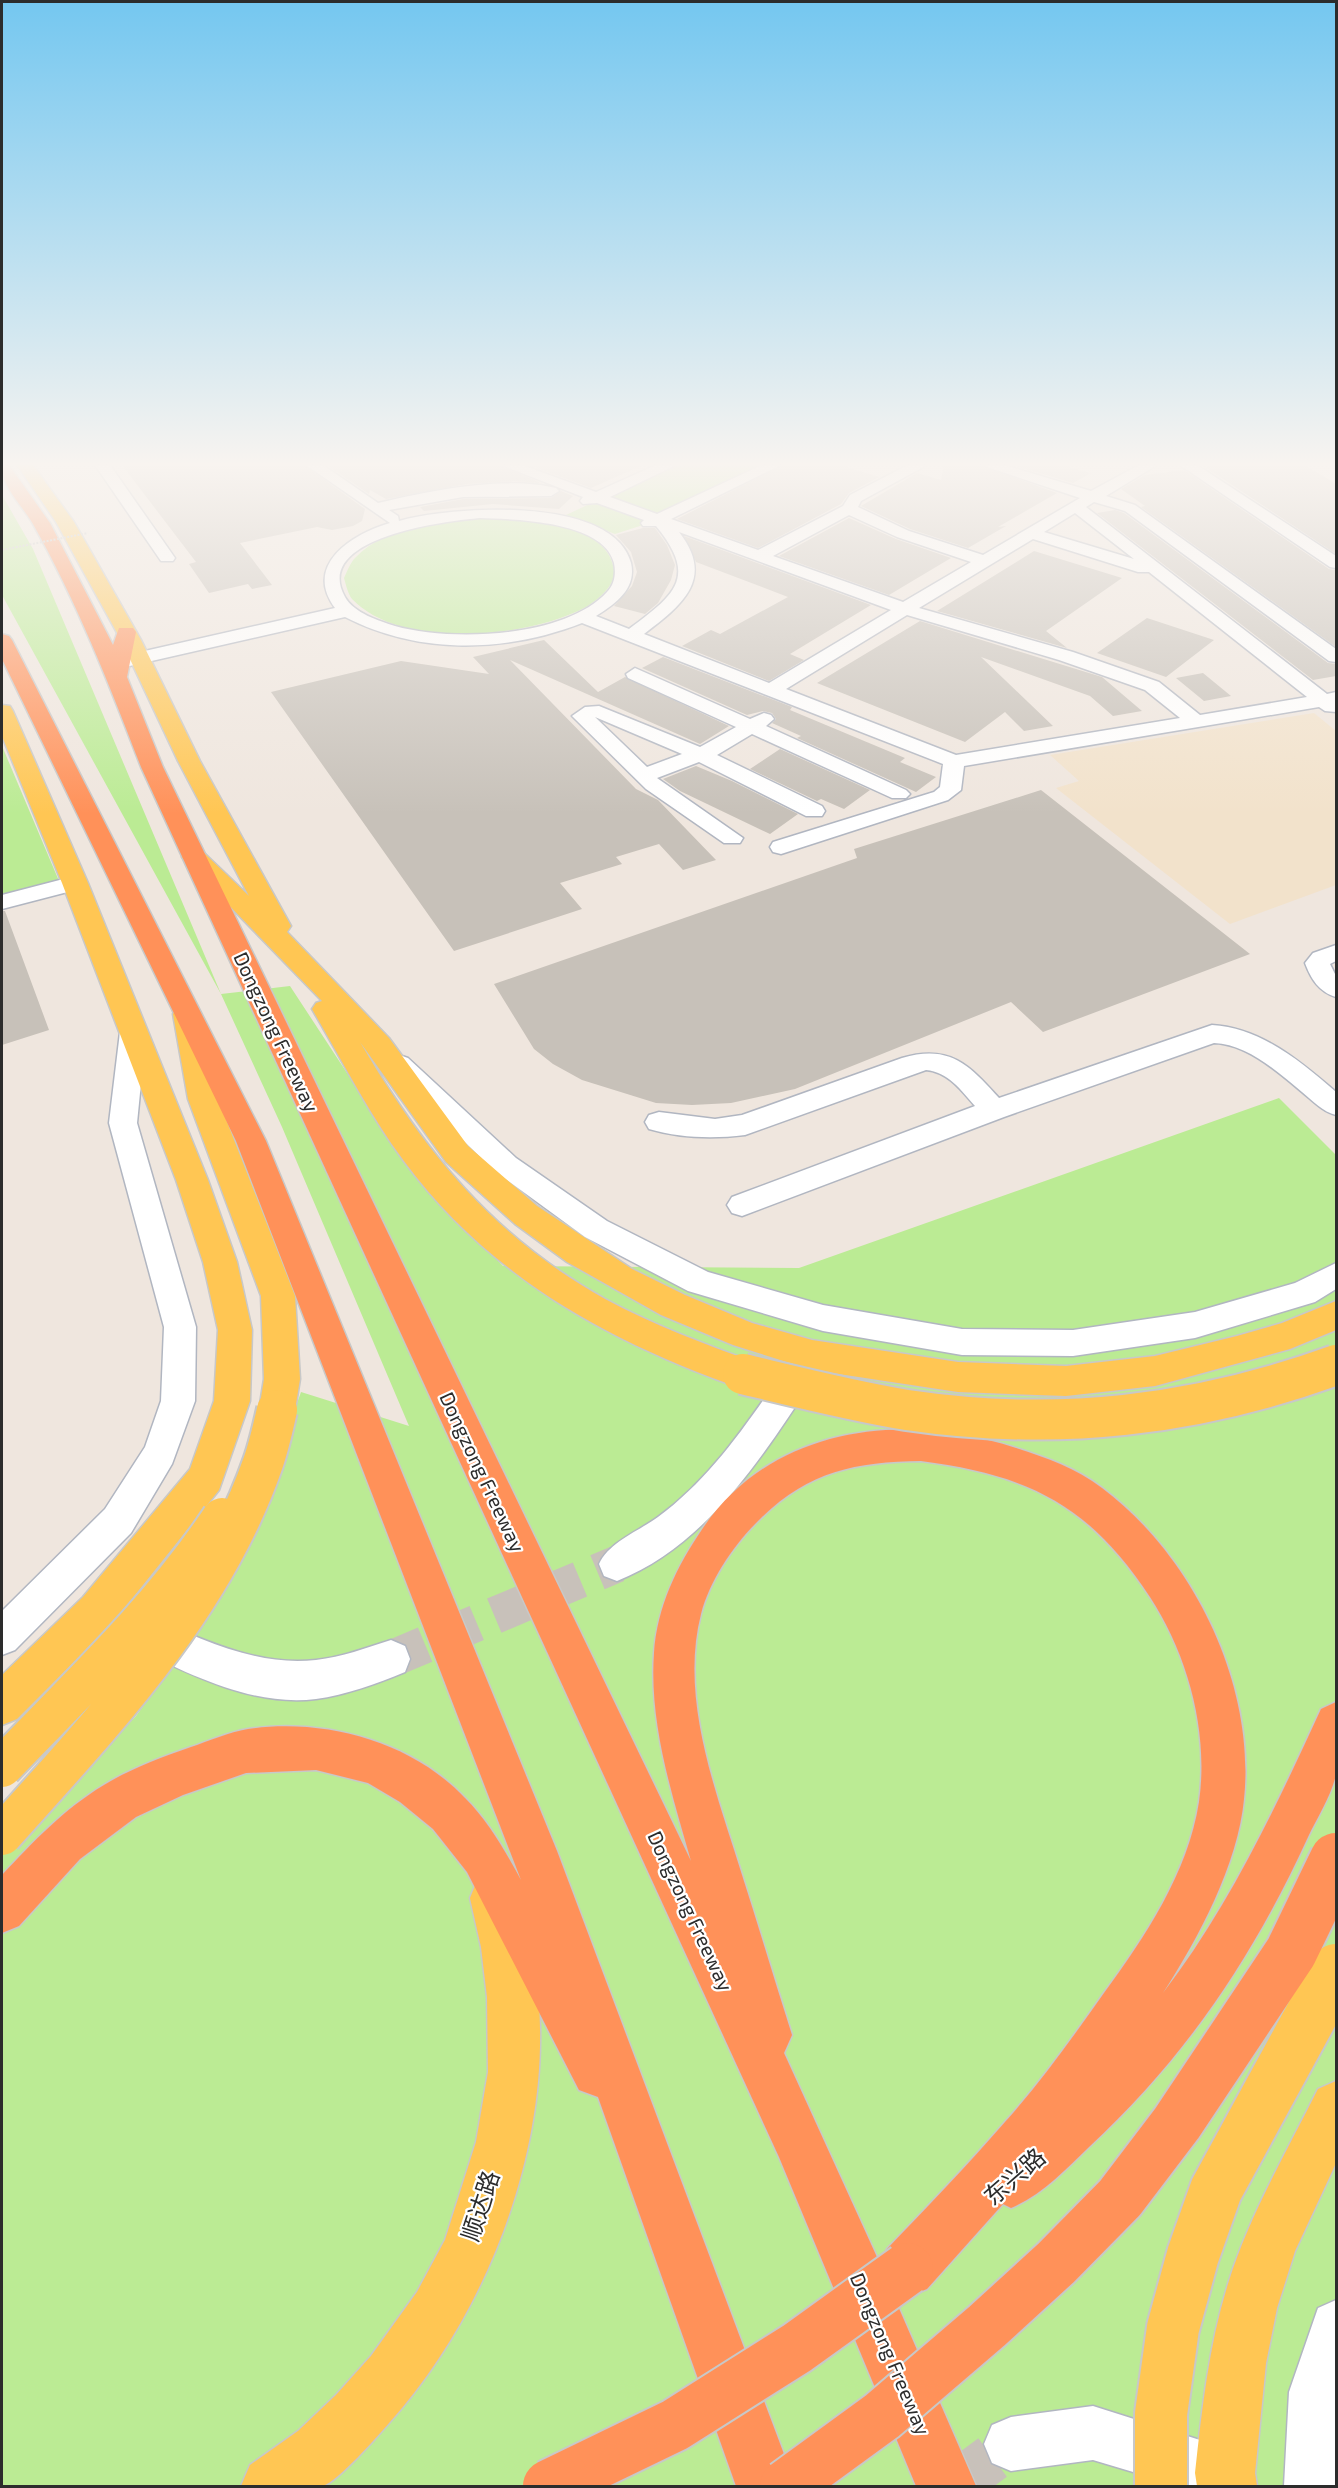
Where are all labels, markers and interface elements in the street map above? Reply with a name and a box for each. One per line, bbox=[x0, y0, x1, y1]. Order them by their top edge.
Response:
street label: Dongzong Freeway bbox=[229, 948, 325, 1116]
street label: Dongzong Freeway bbox=[435, 1388, 531, 1556]
street label: Dongzong Freeway bbox=[643, 1827, 739, 1995]
street label: 东兴路 bbox=[977, 2141, 1051, 2210]
street label: 顺达路 bbox=[455, 2167, 504, 2244]
street label: Dongzong Freeway bbox=[846, 2269, 936, 2439]

